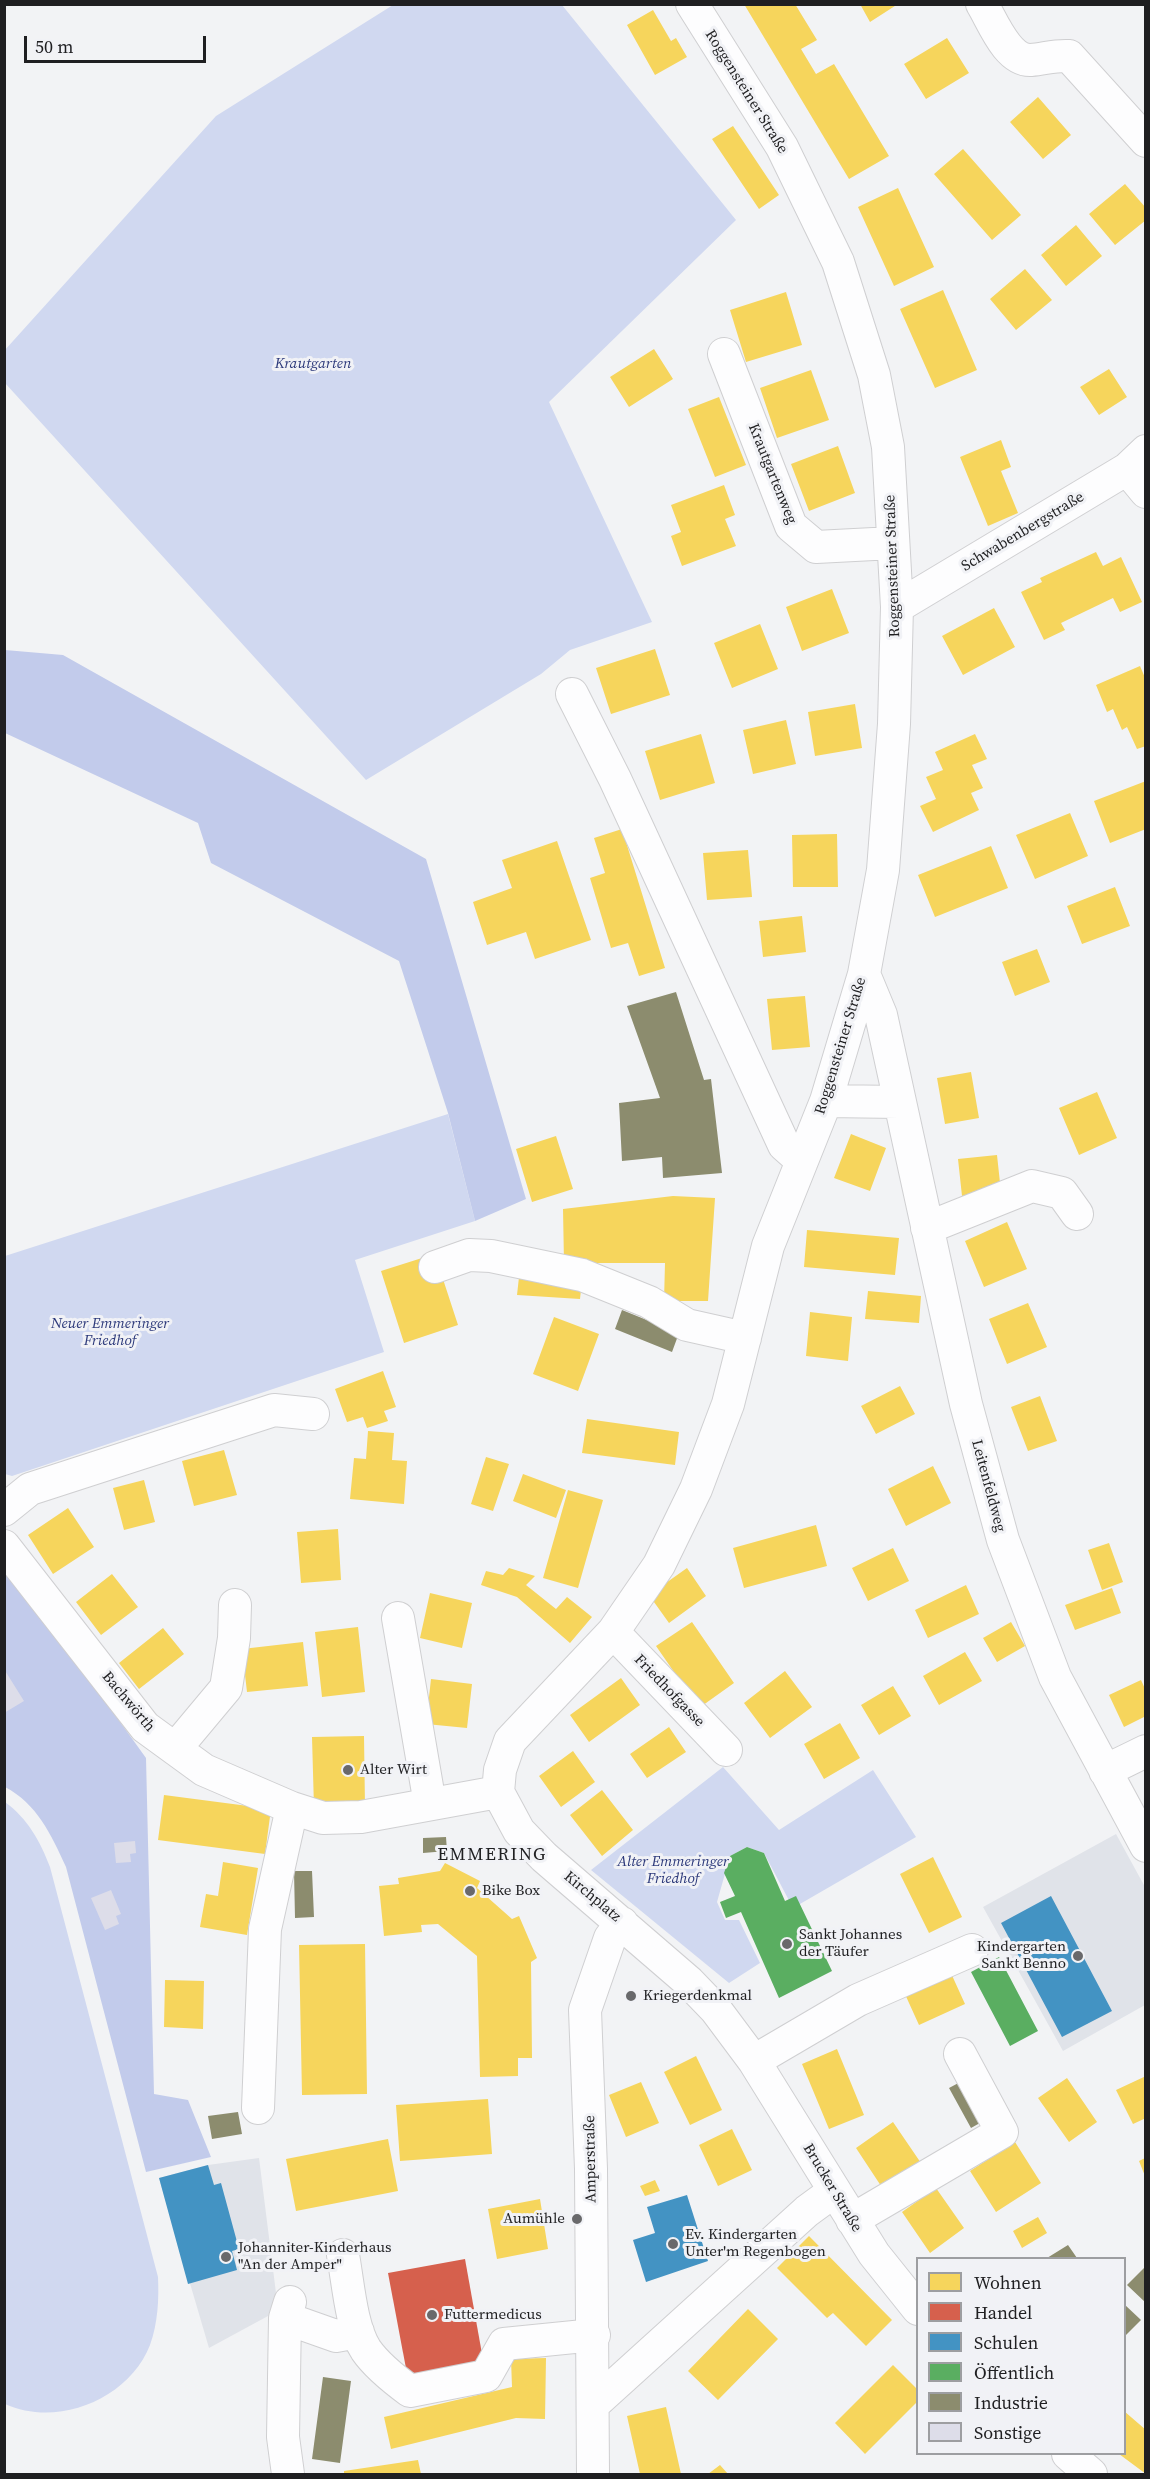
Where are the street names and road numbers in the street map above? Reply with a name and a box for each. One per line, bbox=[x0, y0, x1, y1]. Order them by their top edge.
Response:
street label: Roggensteiner Straße bbox=[701, 27, 791, 157]
street label: Krautgartenweg bbox=[744, 421, 800, 527]
street label: Schwabenbergstraße bbox=[959, 488, 1087, 576]
street label: Roggensteiner Straße bbox=[882, 494, 904, 638]
street label: Roggensteiner Straße bbox=[812, 975, 870, 1117]
street label: Leitenfeldweg bbox=[967, 1438, 1009, 1534]
street label: Friedhofgasse bbox=[630, 1651, 708, 1731]
street label: Bachwörth bbox=[98, 1668, 158, 1736]
street label: Kirchplatz bbox=[560, 1868, 624, 1926]
street label: Amperstraße bbox=[581, 2115, 601, 2203]
street label: Brucker Straße bbox=[799, 2141, 865, 2235]

